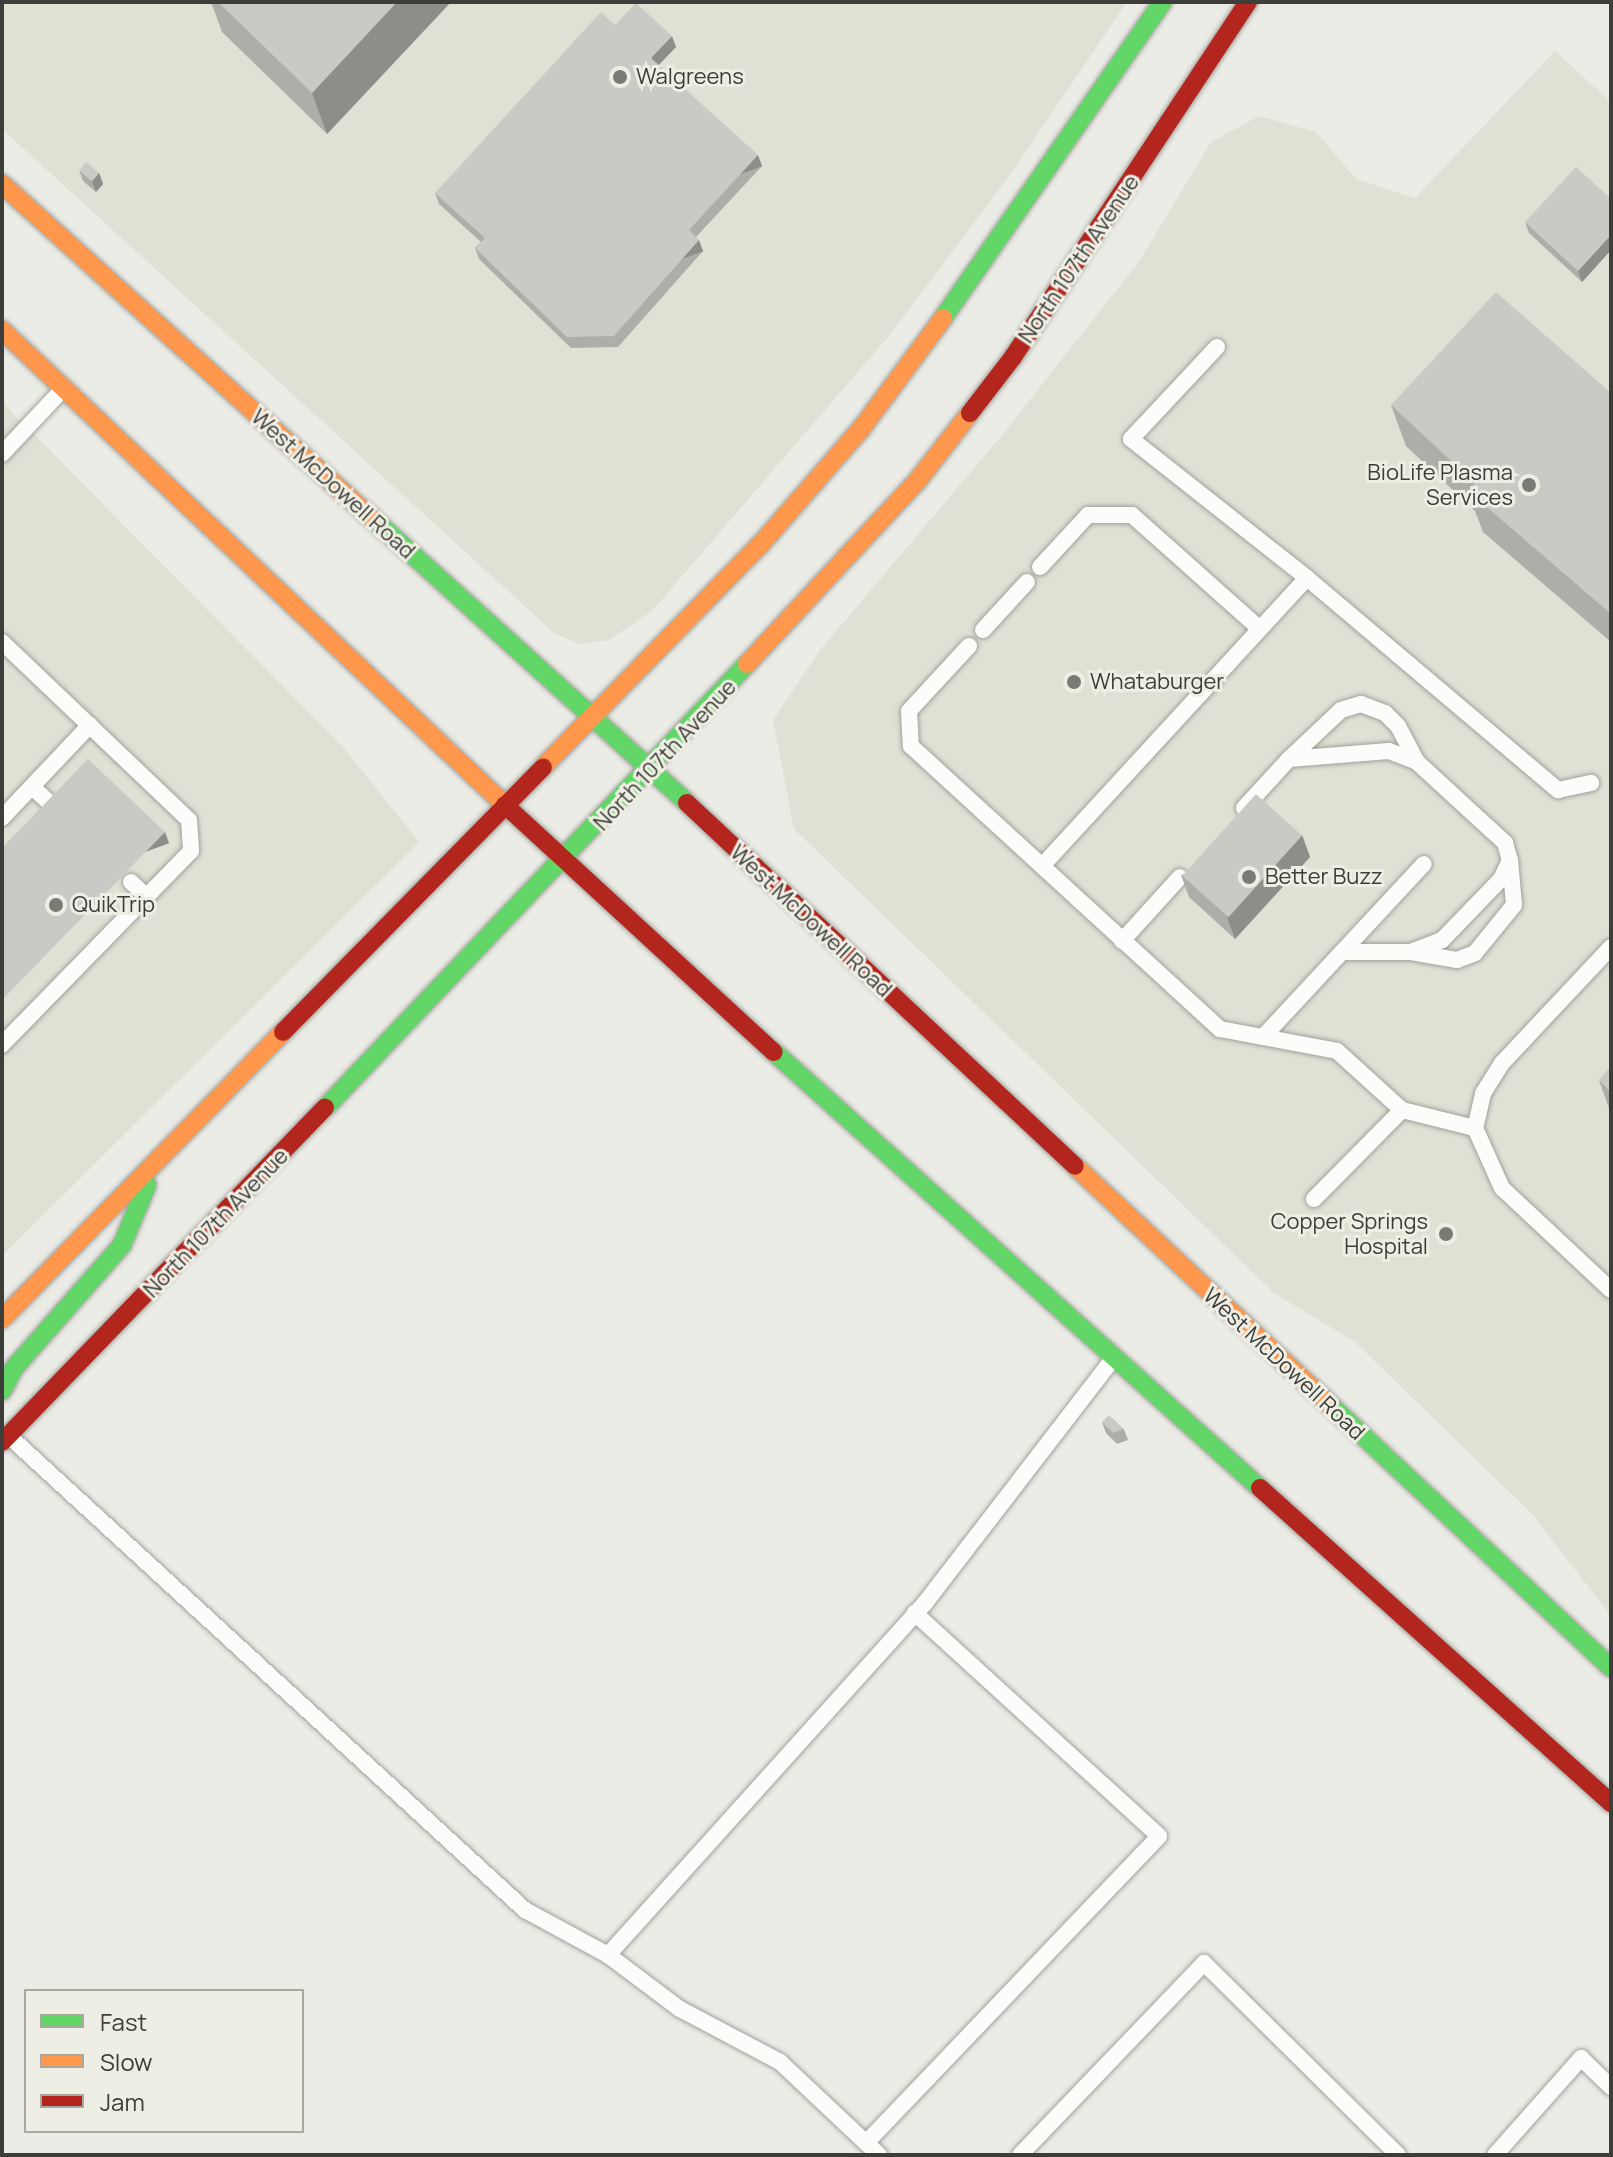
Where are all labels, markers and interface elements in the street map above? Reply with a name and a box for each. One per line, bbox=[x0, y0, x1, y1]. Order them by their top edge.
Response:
place label: Walgreens bbox=[636, 64, 744, 90]
marker: Walgreens bbox=[611, 68, 629, 86]
street label: North 107th Avenue bbox=[1013, 170, 1145, 348]
street label: West McDowell Road bbox=[246, 404, 420, 564]
place label: BioLife Plasma Services bbox=[1367, 459, 1513, 510]
marker: BioLife Plasma Services bbox=[1520, 476, 1538, 494]
place label: Whataburger bbox=[1090, 669, 1224, 695]
marker: Whataburger bbox=[1065, 673, 1083, 691]
street label: North 107th Avenue bbox=[588, 674, 742, 836]
street label: West McDowell Road bbox=[725, 839, 897, 1003]
place label: Better Buzz bbox=[1265, 864, 1383, 890]
marker: Better Buzz bbox=[1240, 868, 1258, 886]
place label: QuikTrip bbox=[72, 892, 155, 918]
marker: QuikTrip bbox=[47, 896, 65, 914]
street label: North 107th Avenue bbox=[138, 1143, 294, 1303]
place label: Copper Springs Hospital bbox=[1271, 1208, 1428, 1260]
marker: Copper Springs Hospital bbox=[1435, 1223, 1457, 1245]
street label: West McDowell Road bbox=[1198, 1282, 1370, 1446]
legend bbox=[24, 1989, 304, 2133]
text: Fast bbox=[100, 2005, 147, 2038]
text: Slow bbox=[100, 2045, 153, 2078]
text: Jam bbox=[100, 2085, 145, 2118]

